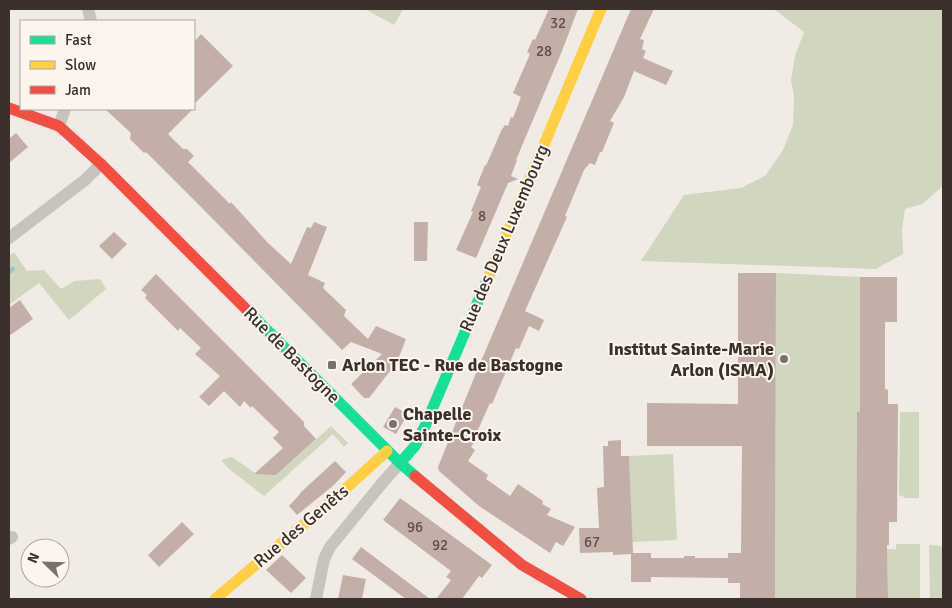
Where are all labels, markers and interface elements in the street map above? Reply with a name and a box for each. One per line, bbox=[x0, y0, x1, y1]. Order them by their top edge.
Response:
house number: 32 bbox=[550, 14, 566, 32]
legend bbox=[20, 20, 195, 110]
text: Fast bbox=[65, 31, 92, 49]
house number: 28 bbox=[536, 42, 552, 60]
text: Slow bbox=[65, 56, 96, 74]
text: Jam bbox=[65, 81, 91, 99]
street label: Rue des Deux Luxembourg bbox=[455, 141, 553, 335]
house number: 8 bbox=[478, 207, 486, 225]
street label: Rue de Bastogne bbox=[239, 302, 345, 408]
place label: Institut Sainte-Marie Arlon (ISMA) bbox=[608, 338, 774, 381]
marker: Institut Sainte-Marie Arlon (ISMA) bbox=[778, 353, 790, 365]
place label: Arlon TEC - Rue de Bastogne bbox=[342, 354, 563, 376]
marker: Arlon TEC - Rue de Bastogne bbox=[326, 359, 338, 371]
place label: Chapelle Sainte-Croix bbox=[403, 403, 502, 446]
marker: Chapelle Sainte-Croix bbox=[387, 418, 399, 430]
street label: Rue des Genêts bbox=[249, 480, 353, 572]
house number: 96 bbox=[407, 518, 423, 536]
house number: 67 bbox=[584, 533, 600, 551]
house number: 92 bbox=[432, 536, 448, 554]
north arrow bbox=[20, 538, 70, 588]
text: N bbox=[24, 550, 43, 566]

